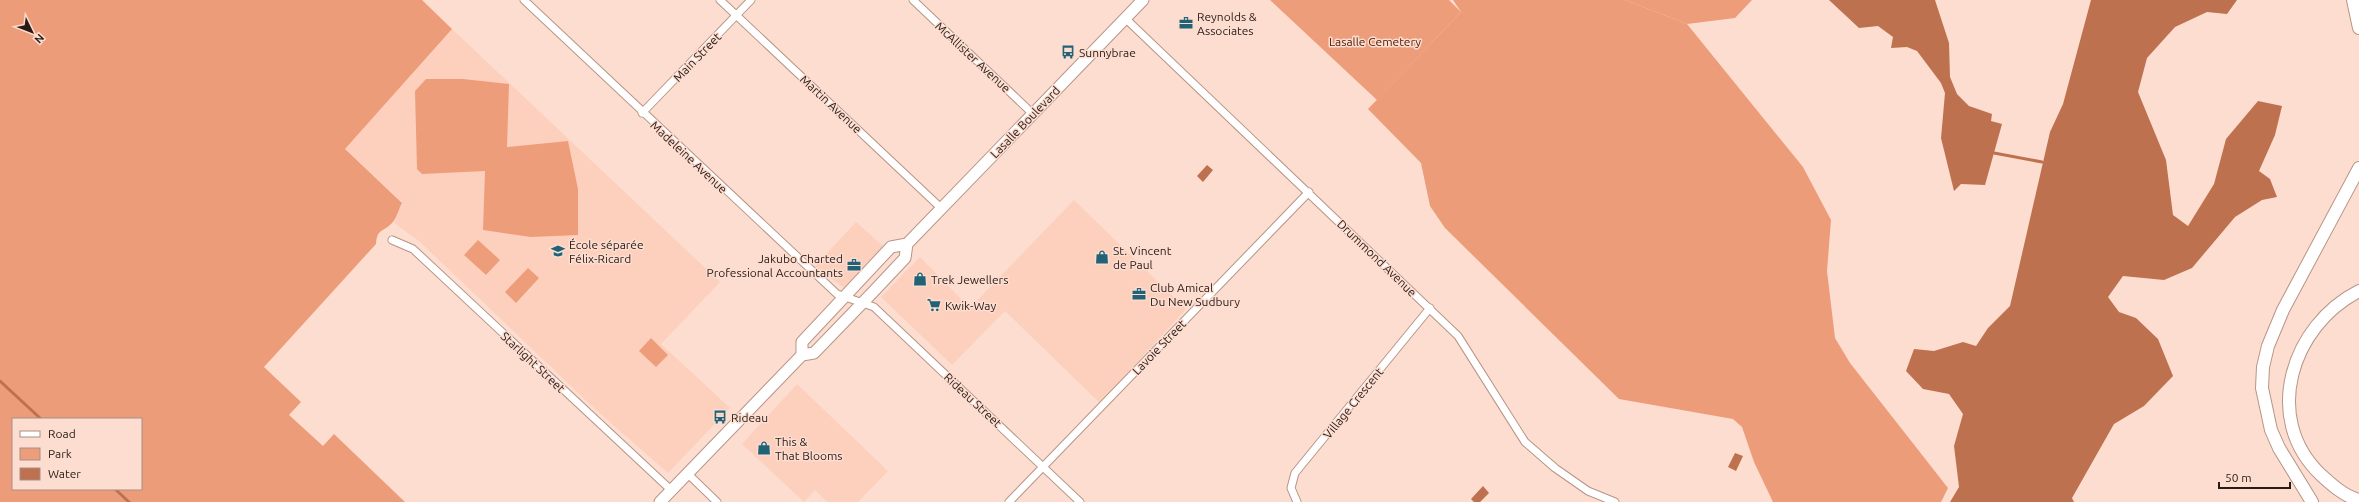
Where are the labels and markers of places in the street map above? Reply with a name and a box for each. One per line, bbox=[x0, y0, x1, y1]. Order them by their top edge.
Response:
place label: Reynolds & Associates bbox=[1197, 10, 1257, 37]
office icon: Reynolds & Associates bbox=[1178, 15, 1194, 31]
bus stop icon: Sunnybrae bbox=[1060, 44, 1076, 60]
place label: Sunnybrae bbox=[1079, 46, 1136, 59]
place label: École séparée Félix-Ricard bbox=[569, 238, 644, 265]
school or university icon: École séparée Félix-Ricard bbox=[550, 243, 566, 259]
place label: St. Vincent de Paul bbox=[1113, 244, 1172, 271]
shop icon: St. Vincent de Paul bbox=[1094, 249, 1110, 265]
place label: Jakubo Charted Professional Accountants bbox=[707, 252, 843, 279]
office icon: Jakubo Charted Professional Accountants bbox=[846, 257, 862, 273]
shop icon: Trek Jewellers bbox=[912, 271, 928, 287]
place label: Trek Jewellers bbox=[931, 273, 1008, 286]
place label: Club Amical Du New Sudbury bbox=[1150, 281, 1240, 308]
office icon: Club Amical Du New Sudbury bbox=[1131, 286, 1147, 302]
supermarket icon: Kwik-Way bbox=[926, 297, 942, 313]
place label: Kwik-Way bbox=[945, 299, 996, 312]
bus stop icon: Rideau bbox=[712, 409, 728, 425]
place label: Rideau bbox=[731, 411, 768, 424]
place label: This & That Blooms bbox=[775, 435, 843, 462]
shop icon: This & That Blooms bbox=[756, 440, 772, 456]

